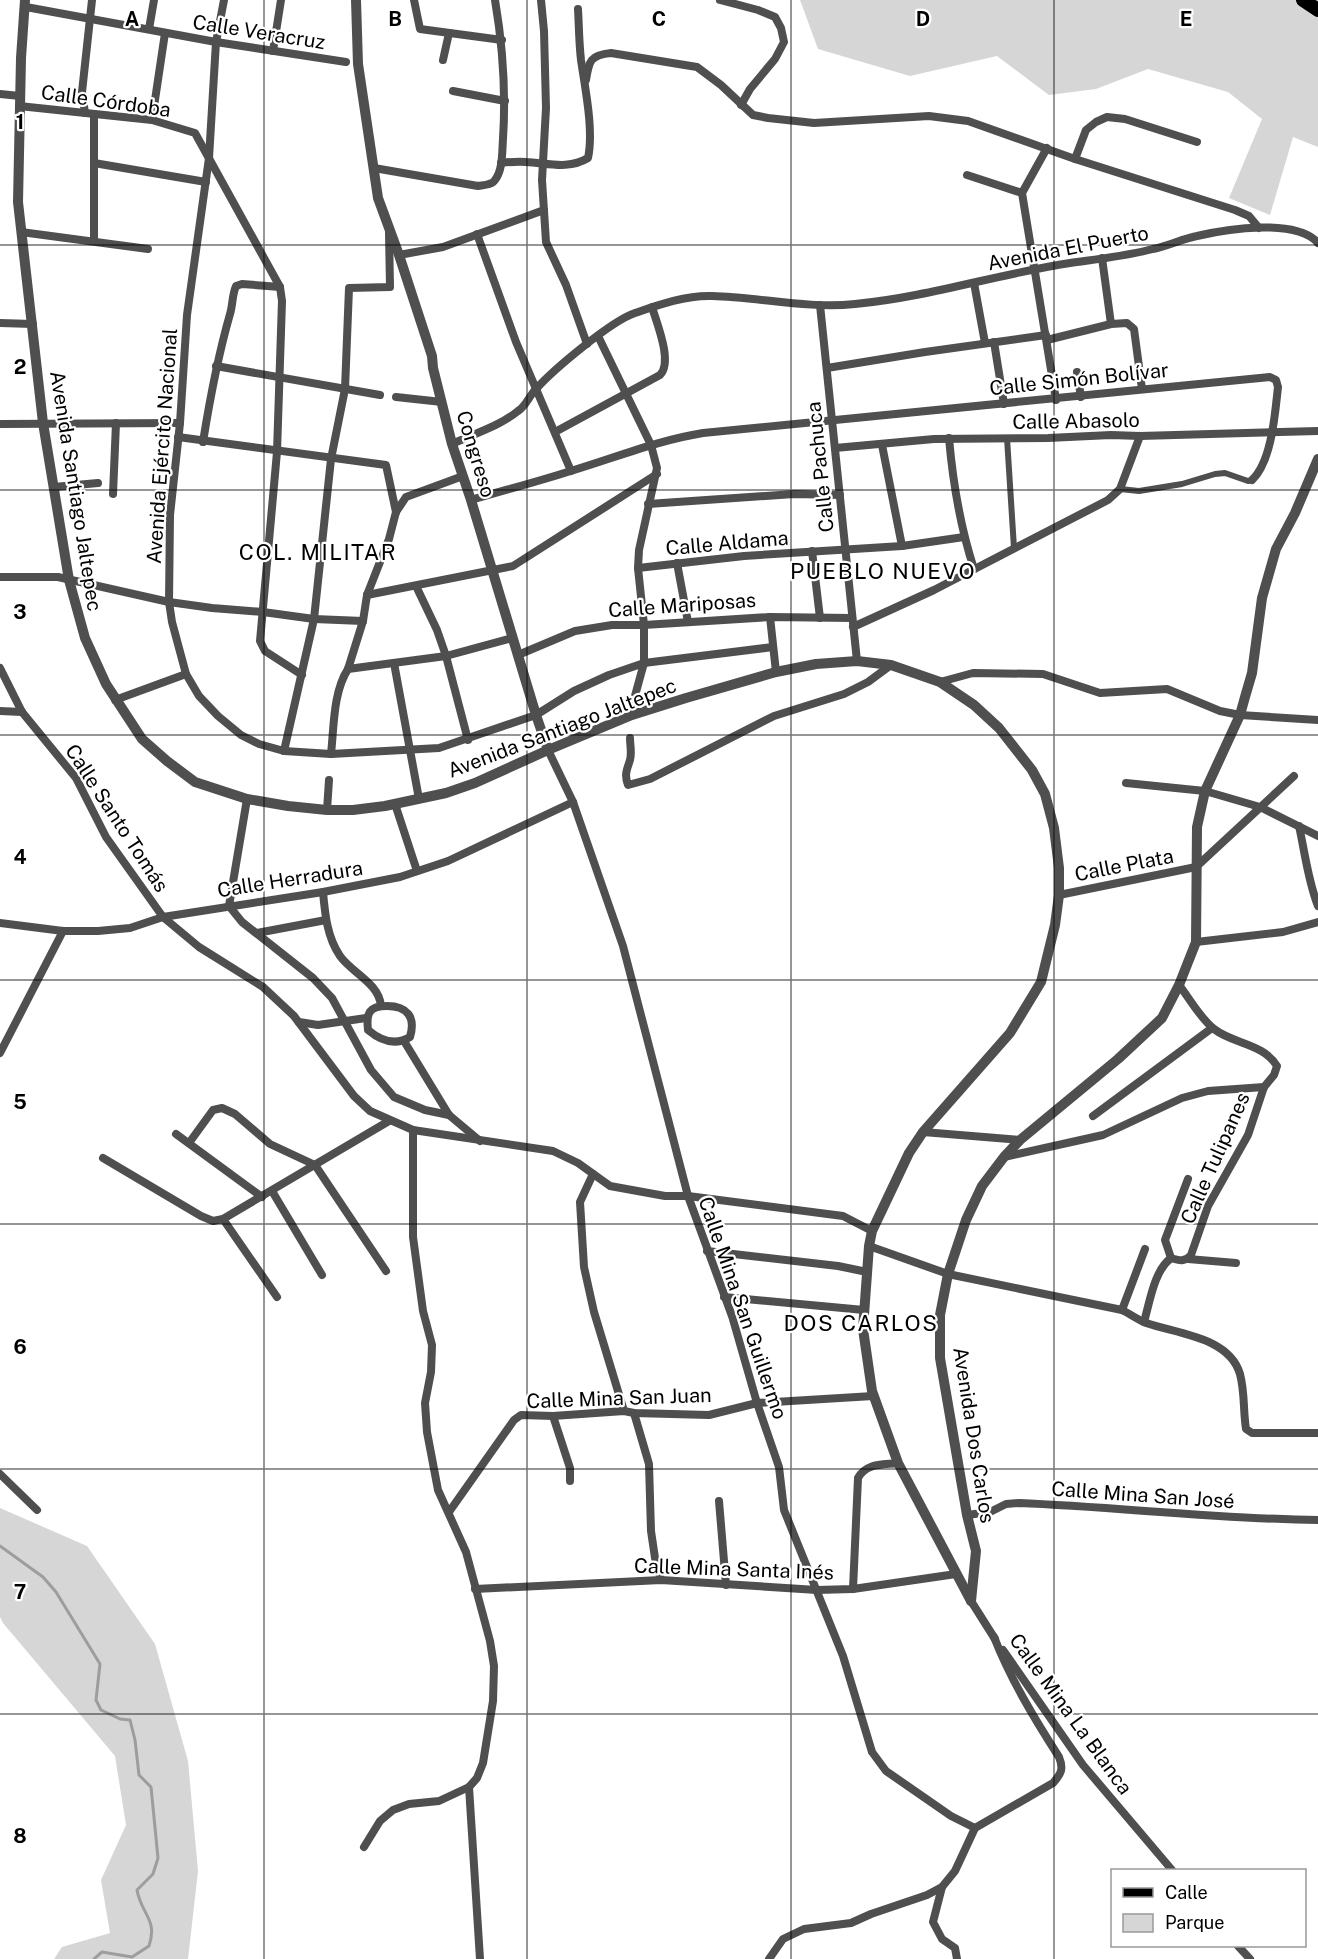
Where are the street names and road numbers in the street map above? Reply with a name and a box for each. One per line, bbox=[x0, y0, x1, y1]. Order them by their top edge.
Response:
street label: Calle Veracruz bbox=[191, 10, 327, 54]
street label: Calle Córdoba bbox=[40, 80, 172, 122]
street label: Avenida El Puerto bbox=[985, 221, 1151, 275]
street label: Avenida Ejército Nacional bbox=[142, 327, 182, 565]
street label: Calle Simón Bolívar bbox=[988, 358, 1170, 400]
street label: Avenida Santiago Jaltepec bbox=[45, 369, 107, 613]
street label: Calle Pachuca bbox=[801, 400, 839, 534]
street label: Congreso bbox=[451, 408, 501, 500]
street label: Calle Abasolo bbox=[1012, 408, 1140, 434]
street label: Calle Aldama bbox=[665, 526, 789, 560]
street label: Calle Mariposas bbox=[607, 588, 757, 622]
street label: Avenida Santiago Jaltepec bbox=[444, 673, 680, 783]
street label: Calle Santo Tomás bbox=[60, 740, 174, 896]
street label: Calle Plata bbox=[1073, 844, 1175, 886]
street label: Calle Herradura bbox=[215, 856, 365, 902]
street label: Calle Tulipanes bbox=[1175, 1089, 1255, 1227]
street label: Calle Mina San Guillermo bbox=[694, 1194, 792, 1422]
street label: Avenida Dos Carlos bbox=[948, 1345, 1000, 1525]
street label: Calle Mina San Juan bbox=[526, 1383, 712, 1413]
street label: Calle Mina San José bbox=[1051, 1477, 1235, 1513]
street label: Calle Mina Santa Inés bbox=[634, 1554, 834, 1584]
street label: Calle Mina La Blanca bbox=[1005, 1629, 1137, 1799]

